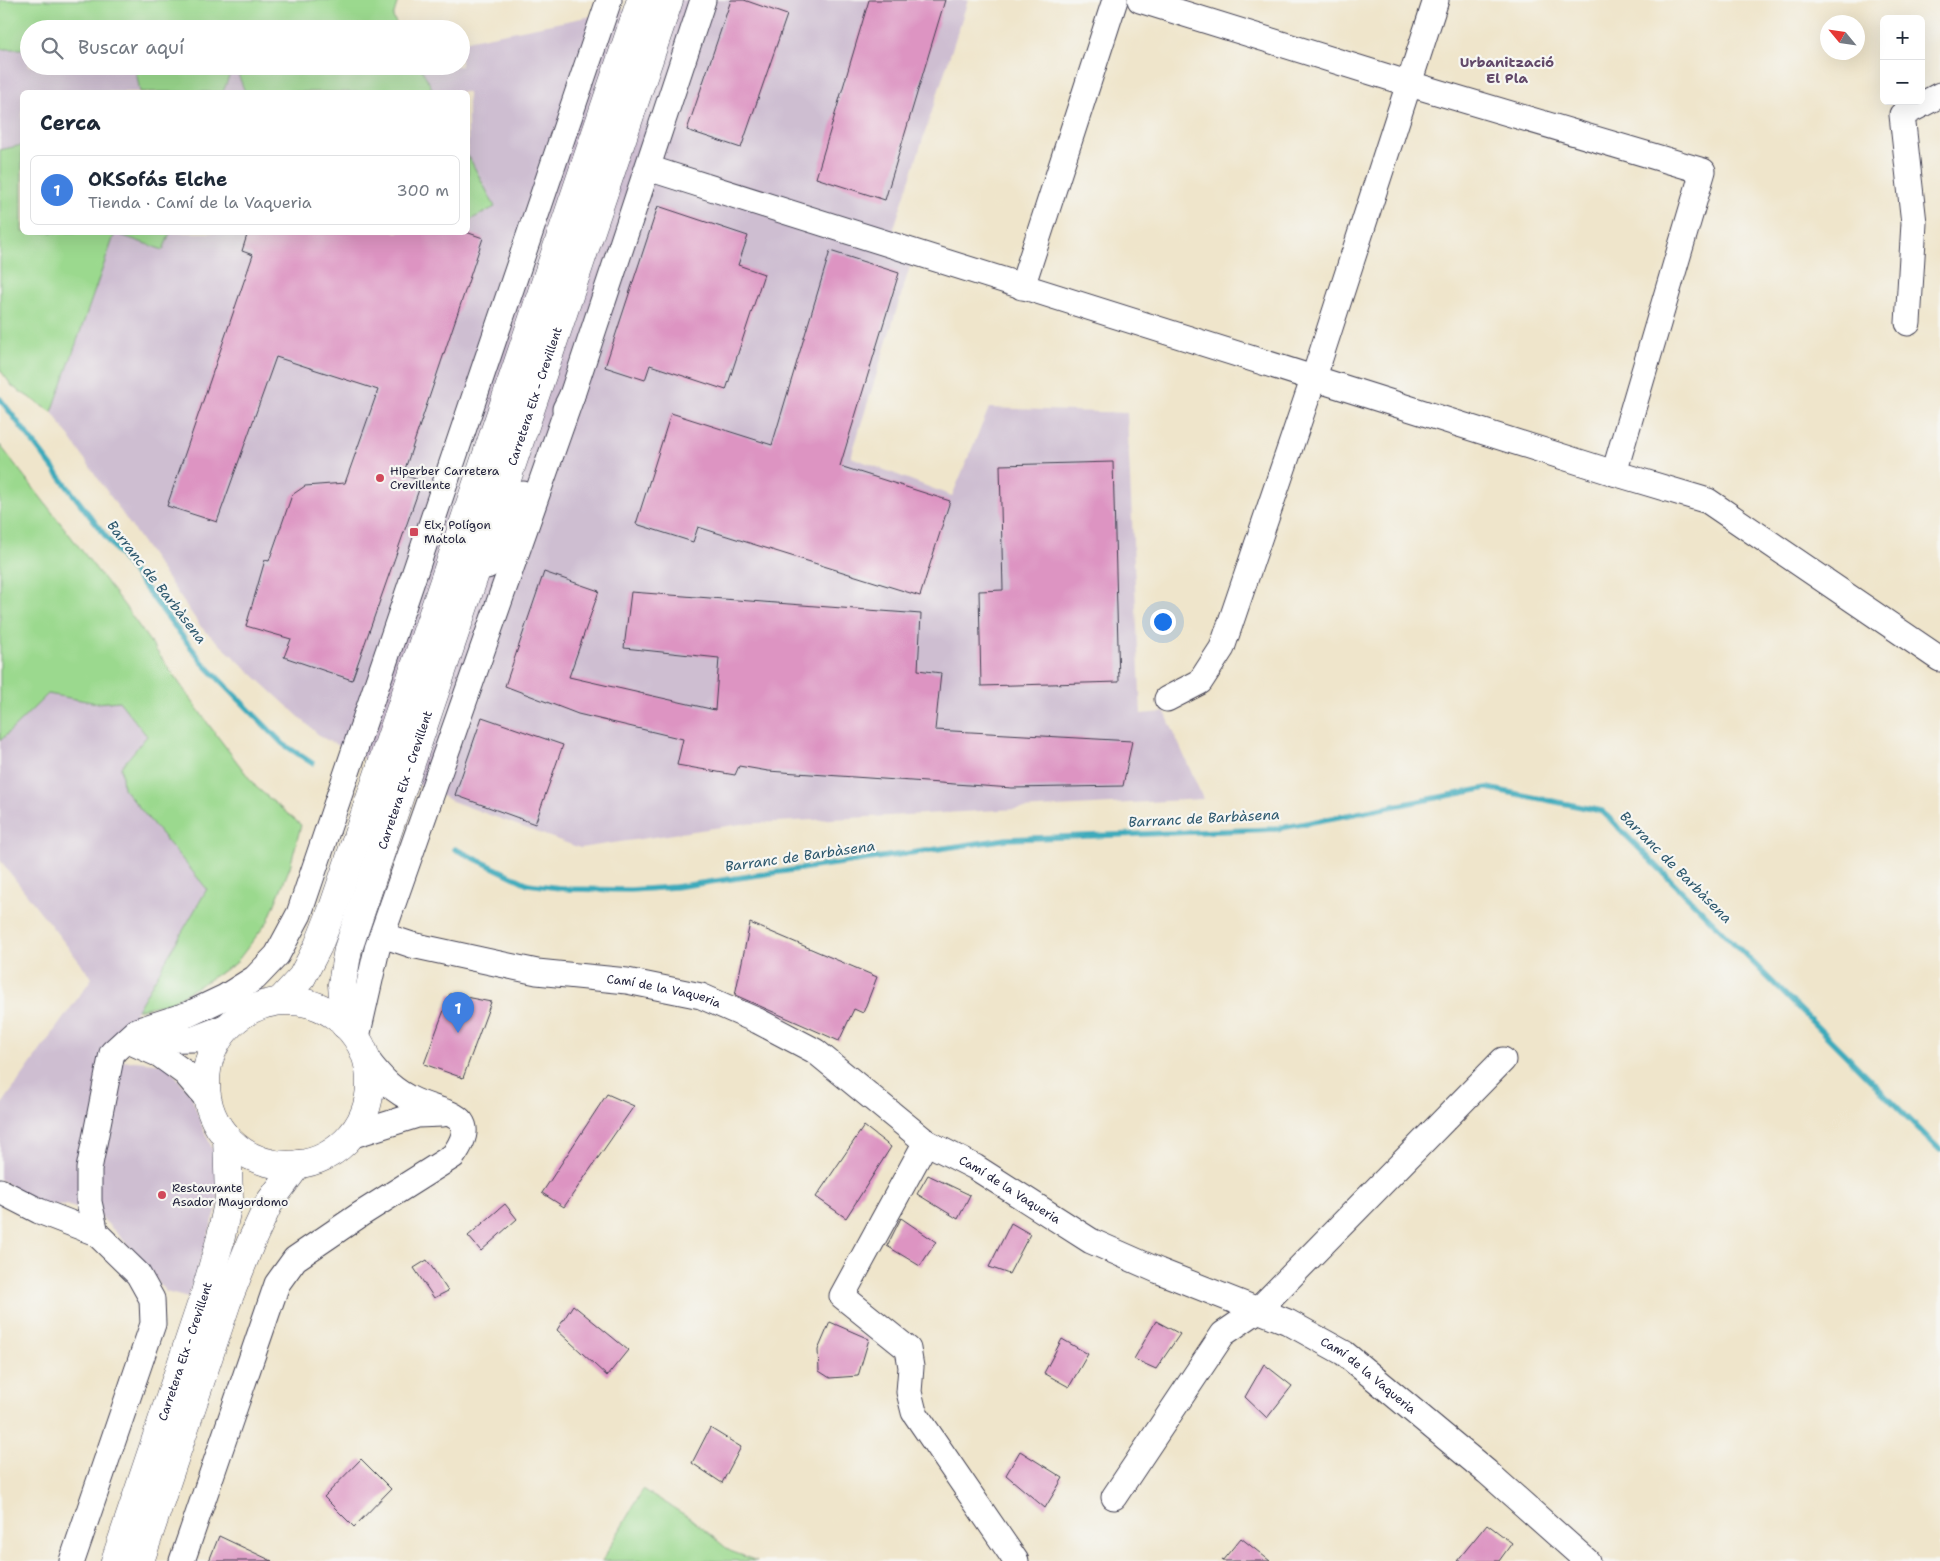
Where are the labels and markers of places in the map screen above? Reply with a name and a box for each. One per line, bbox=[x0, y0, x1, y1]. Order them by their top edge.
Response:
place label: Hiperber Carretera Crevillente bbox=[390, 463, 500, 493]
marker: Hiperber Carretera Crevillente bbox=[374, 472, 386, 484]
place label: Elx, Polígon Matola bbox=[424, 517, 491, 547]
marker: Elx, Polígon Matola bbox=[408, 526, 420, 538]
pin: 1 bbox=[442, 992, 474, 1033]
place label: Restaurante Asador Mayordomo bbox=[172, 1180, 288, 1210]
marker: Restaurante Asador Mayordomo bbox=[156, 1189, 168, 1201]

